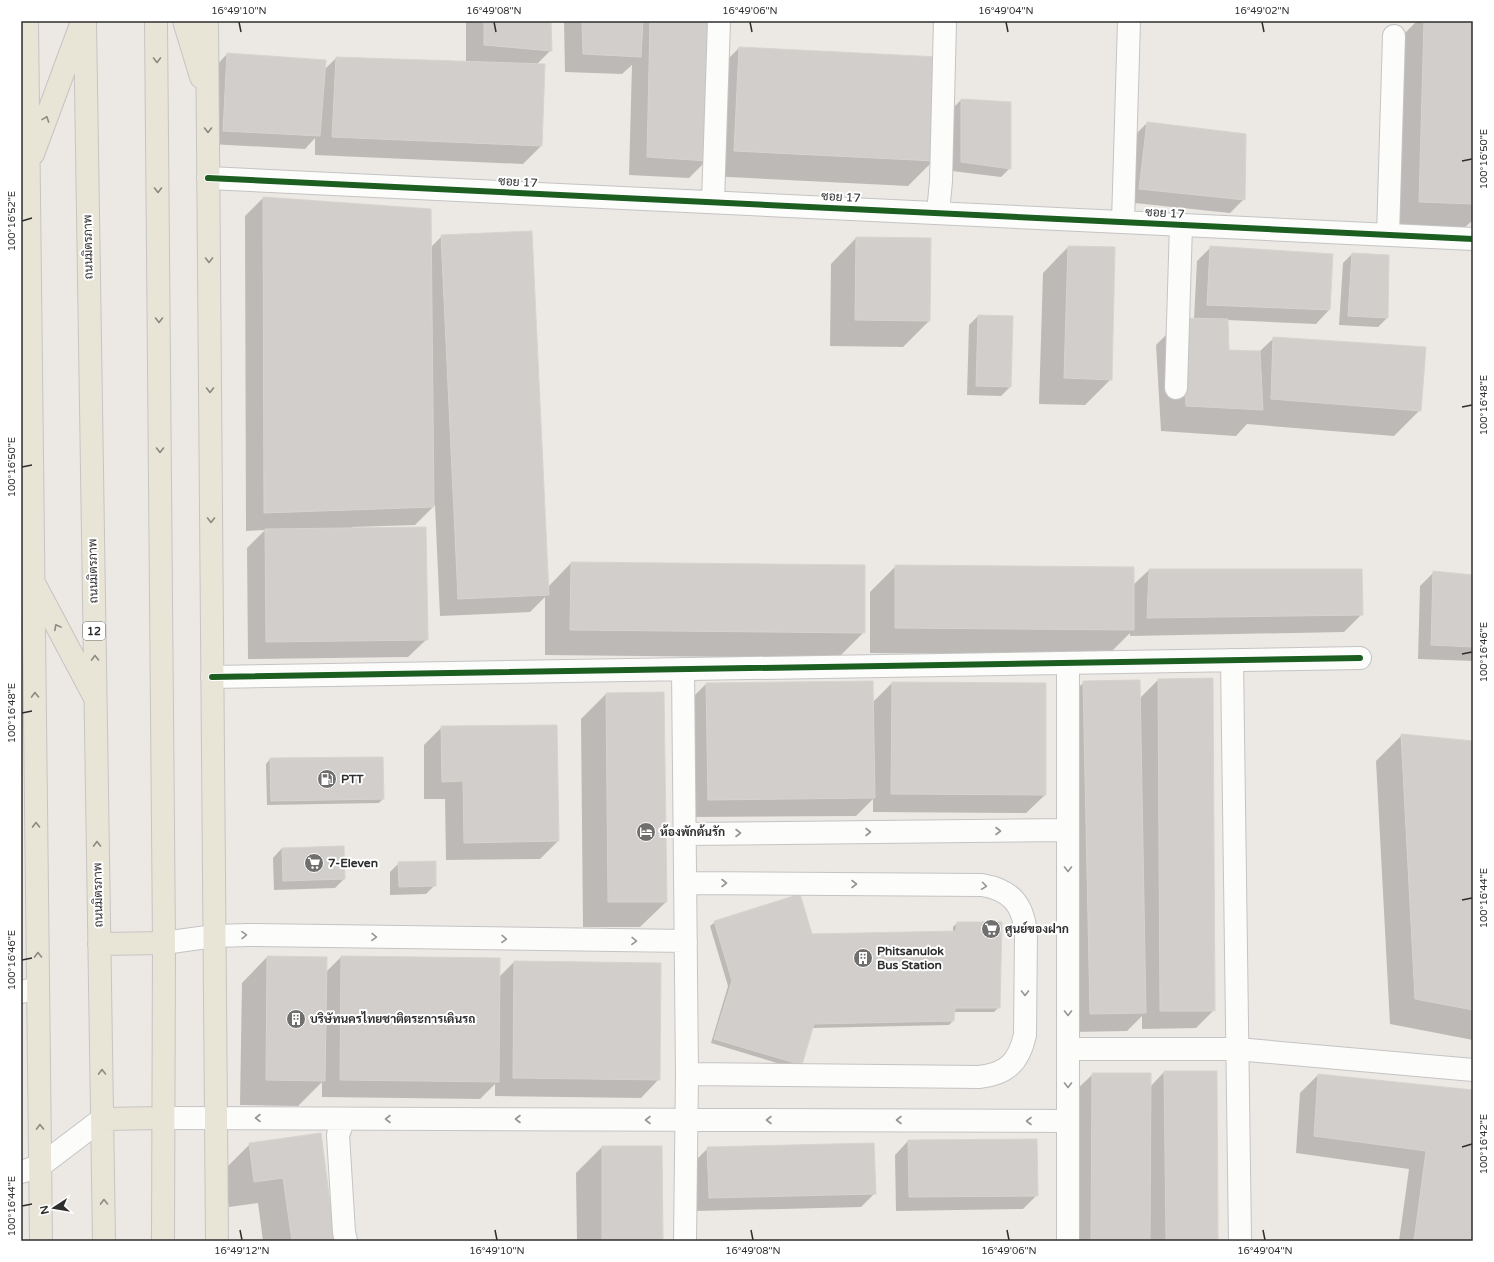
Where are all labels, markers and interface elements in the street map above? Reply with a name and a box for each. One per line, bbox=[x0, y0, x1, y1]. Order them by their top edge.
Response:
text: 16°49'10"N bbox=[211, 5, 267, 17]
text: 16°49'08"N bbox=[466, 5, 522, 17]
text: 16°49'06"N bbox=[722, 5, 778, 17]
text: 16°49'04"N bbox=[978, 5, 1034, 17]
text: 16°49'02"N bbox=[1234, 5, 1290, 17]
one-way arrow bbox=[153, 57, 161, 63]
one-way arrow bbox=[42, 115, 50, 122]
one-way arrow bbox=[204, 127, 212, 133]
text: 100°16'50"E bbox=[1478, 129, 1490, 189]
street label: ซอย 17 bbox=[498, 174, 538, 190]
one-way arrow bbox=[154, 187, 162, 193]
street label: ซอย 17 bbox=[821, 189, 861, 205]
text: 100°16'52"E bbox=[6, 191, 18, 251]
street label: ซอย 17 bbox=[1145, 205, 1185, 221]
street label: ถนนมิตรภาพ bbox=[80, 215, 96, 279]
one-way arrow bbox=[205, 257, 213, 263]
one-way arrow bbox=[155, 317, 163, 323]
text: 100°16'48"E bbox=[1478, 375, 1490, 435]
one-way arrow bbox=[206, 387, 214, 393]
text: 100°16'50"E bbox=[6, 437, 18, 497]
one-way arrow bbox=[156, 447, 164, 453]
one-way arrow bbox=[207, 517, 215, 523]
street label: ถนนมิตรภาพ bbox=[85, 539, 101, 603]
road number: 12 bbox=[83, 622, 105, 640]
text: 100°16'46"E bbox=[1478, 622, 1490, 682]
one-way arrow bbox=[54, 624, 62, 631]
one-way arrow bbox=[90, 655, 99, 661]
text: 100°16'48"E bbox=[6, 683, 18, 743]
one-way arrow bbox=[31, 692, 39, 698]
fuel station icon: PTT bbox=[316, 768, 338, 790]
place label: PTT bbox=[341, 772, 364, 786]
hotel icon: ห้องพักต้นรัก bbox=[635, 821, 657, 843]
one-way arrow bbox=[32, 822, 40, 828]
place label: ห้องพักต้นรัก bbox=[660, 824, 725, 839]
one-way arrow bbox=[995, 827, 1001, 835]
one-way arrow bbox=[865, 828, 871, 836]
one-way arrow bbox=[735, 829, 741, 837]
one-way arrow bbox=[93, 841, 102, 847]
supermarket icon: 7-Eleven bbox=[303, 852, 325, 874]
place label: 7-Eleven bbox=[328, 856, 378, 870]
street label: ถนนมิตรภาพ bbox=[90, 863, 106, 927]
one-way arrow bbox=[1064, 866, 1072, 872]
text: 100°16'44"E bbox=[1478, 868, 1490, 928]
one-way arrow bbox=[721, 879, 727, 887]
one-way arrow bbox=[851, 880, 857, 888]
one-way arrow bbox=[981, 881, 987, 890]
supermarket icon: ศูนย์ของฝาก bbox=[980, 918, 1002, 940]
place label: ศูนย์ของฝาก bbox=[1005, 921, 1069, 937]
text: 100°16'46"E bbox=[6, 930, 18, 990]
one-way arrow bbox=[241, 931, 247, 939]
one-way arrow bbox=[371, 932, 377, 941]
one-way arrow bbox=[501, 934, 507, 943]
one-way arrow bbox=[631, 936, 637, 945]
place label: Phitsanulok Bus Station bbox=[877, 944, 944, 972]
building icon: Phitsanulok Bus Station bbox=[852, 947, 874, 969]
one-way arrow bbox=[34, 952, 42, 958]
one-way arrow bbox=[1021, 990, 1029, 996]
building icon: บริษัทนครไทยชาติตระการเดินรถ bbox=[285, 1008, 307, 1030]
one-way arrow bbox=[1064, 1010, 1072, 1016]
place label: บริษัทนครไทยชาติตระการเดินรถ bbox=[310, 1011, 475, 1026]
one-way arrow bbox=[97, 1069, 106, 1075]
one-way arrow bbox=[1064, 1082, 1072, 1088]
one-way arrow bbox=[255, 1114, 261, 1122]
text: 100°16'42"E bbox=[1478, 1114, 1490, 1174]
one-way arrow bbox=[385, 1115, 391, 1123]
one-way arrow bbox=[515, 1115, 521, 1123]
one-way arrow bbox=[645, 1116, 651, 1124]
one-way arrow bbox=[766, 1116, 772, 1124]
one-way arrow bbox=[896, 1116, 902, 1124]
one-way arrow bbox=[1026, 1117, 1032, 1125]
one-way arrow bbox=[36, 1124, 44, 1130]
text: 100°16'44"E bbox=[6, 1176, 18, 1236]
north arrow bbox=[34, 1188, 74, 1228]
one-way arrow bbox=[100, 1199, 108, 1205]
text: N bbox=[37, 1204, 52, 1216]
text: 16°49'12"N bbox=[214, 1245, 270, 1257]
text: 16°49'10"N bbox=[469, 1245, 525, 1257]
text: 16°49'08"N bbox=[725, 1245, 781, 1257]
text: 16°49'06"N bbox=[981, 1245, 1037, 1257]
text: 16°49'04"N bbox=[1237, 1245, 1293, 1257]

